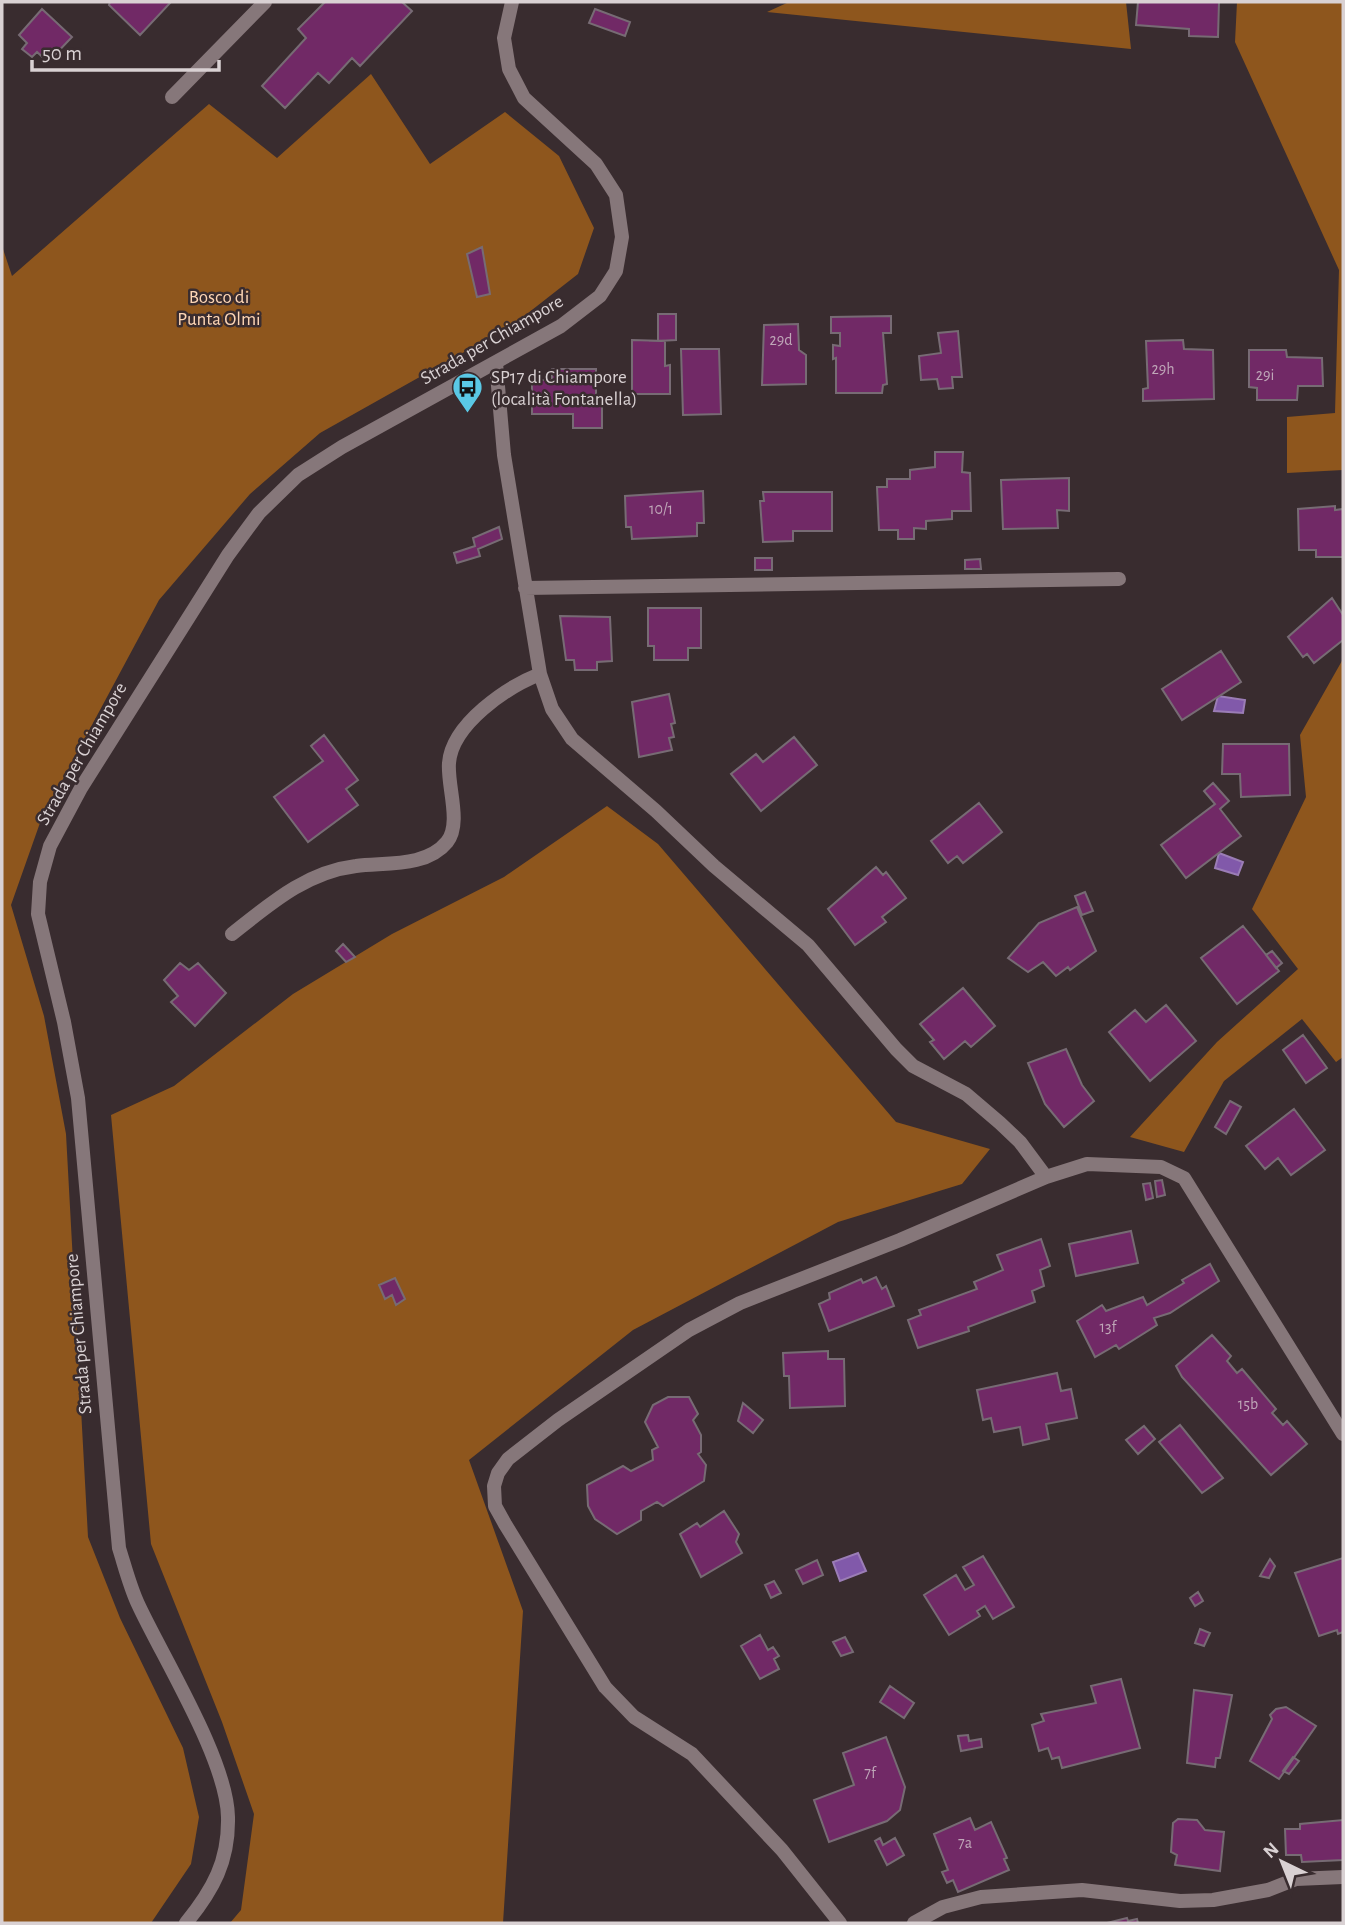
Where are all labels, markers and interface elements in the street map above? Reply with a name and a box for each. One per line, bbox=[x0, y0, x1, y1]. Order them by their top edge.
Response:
scale bar bbox=[32, 28, 219, 72]
text: 50 m bbox=[42, 43, 82, 64]
park label: Bosco di Punta Olmi bbox=[177, 288, 261, 329]
street label: Strada per Chiampore bbox=[418, 292, 566, 388]
house number: 29d bbox=[769, 332, 793, 348]
house number: 29h bbox=[1151, 361, 1175, 377]
house number: 29i bbox=[1256, 367, 1274, 383]
place label: SP17 di Chiampore (località Fontanella) bbox=[491, 368, 637, 409]
bus stop icon: SP17 di Chiampore (località Fontanella) bbox=[451, 371, 485, 415]
house number: 10/1 bbox=[649, 501, 673, 517]
street label: Strada per Chiampore bbox=[34, 680, 130, 828]
street label: Strada per Chiampore bbox=[63, 1253, 95, 1415]
house number: 13f bbox=[1100, 1319, 1118, 1335]
house number: 15b bbox=[1238, 1396, 1258, 1412]
house number: 7f bbox=[864, 1765, 877, 1781]
north arrow bbox=[1247, 1827, 1317, 1897]
house number: 7a bbox=[958, 1835, 972, 1851]
text: N bbox=[1260, 1839, 1283, 1862]

